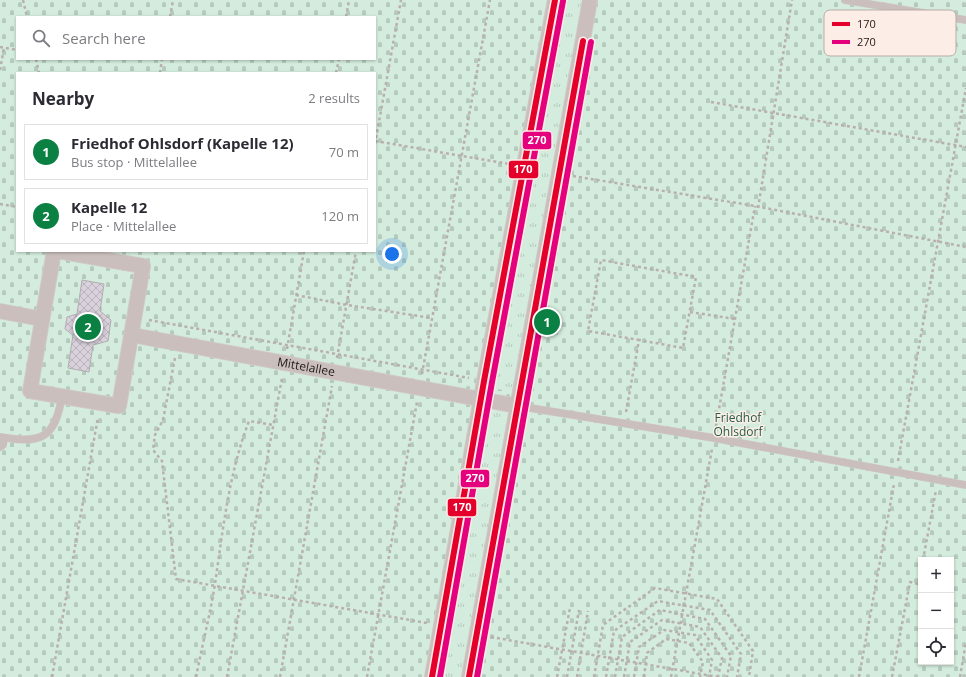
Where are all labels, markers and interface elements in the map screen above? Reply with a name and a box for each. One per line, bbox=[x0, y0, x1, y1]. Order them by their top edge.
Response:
legend bbox=[824, 10, 956, 56]
search box bbox=[16, 16, 376, 60]
text: 170 bbox=[857, 16, 876, 31]
icon: search bbox=[30, 27, 52, 49]
text: Search here bbox=[62, 28, 146, 48]
text: 270 bbox=[857, 34, 876, 49]
text: Nearby bbox=[32, 87, 94, 110]
text: 2 results bbox=[308, 89, 360, 107]
line badge: 270 bbox=[522, 131, 552, 150]
text: 270 bbox=[528, 132, 546, 147]
text: Friedhof Ohlsdorf (Kapelle 12) bbox=[71, 133, 294, 153]
text: 1 bbox=[42, 143, 50, 161]
text: 70 m bbox=[329, 143, 359, 161]
text: Bus stop · Mittelallee bbox=[71, 153, 197, 171]
line badge: 170 bbox=[508, 160, 539, 179]
text: 170 bbox=[514, 161, 532, 176]
text: Kapelle 12 bbox=[71, 197, 147, 217]
text: 2 bbox=[42, 207, 50, 225]
text: 120 m bbox=[321, 207, 359, 225]
text: Place · Mittelallee bbox=[71, 217, 176, 235]
your location bbox=[382, 244, 402, 264]
pin: 1 bbox=[534, 307, 560, 337]
pin: 2 bbox=[75, 312, 101, 342]
street label: Mittelallee bbox=[276, 353, 337, 380]
park label: Friedhof Ohlsdorf bbox=[714, 409, 763, 440]
line badge: 270 bbox=[460, 469, 490, 488]
text: 270 bbox=[466, 470, 484, 485]
line badge: 170 bbox=[447, 498, 477, 517]
text: 170 bbox=[453, 499, 471, 514]
map controls bbox=[918, 557, 954, 665]
button: + bbox=[918, 557, 954, 593]
button: − bbox=[918, 593, 954, 629]
button: locate bbox=[918, 629, 954, 665]

